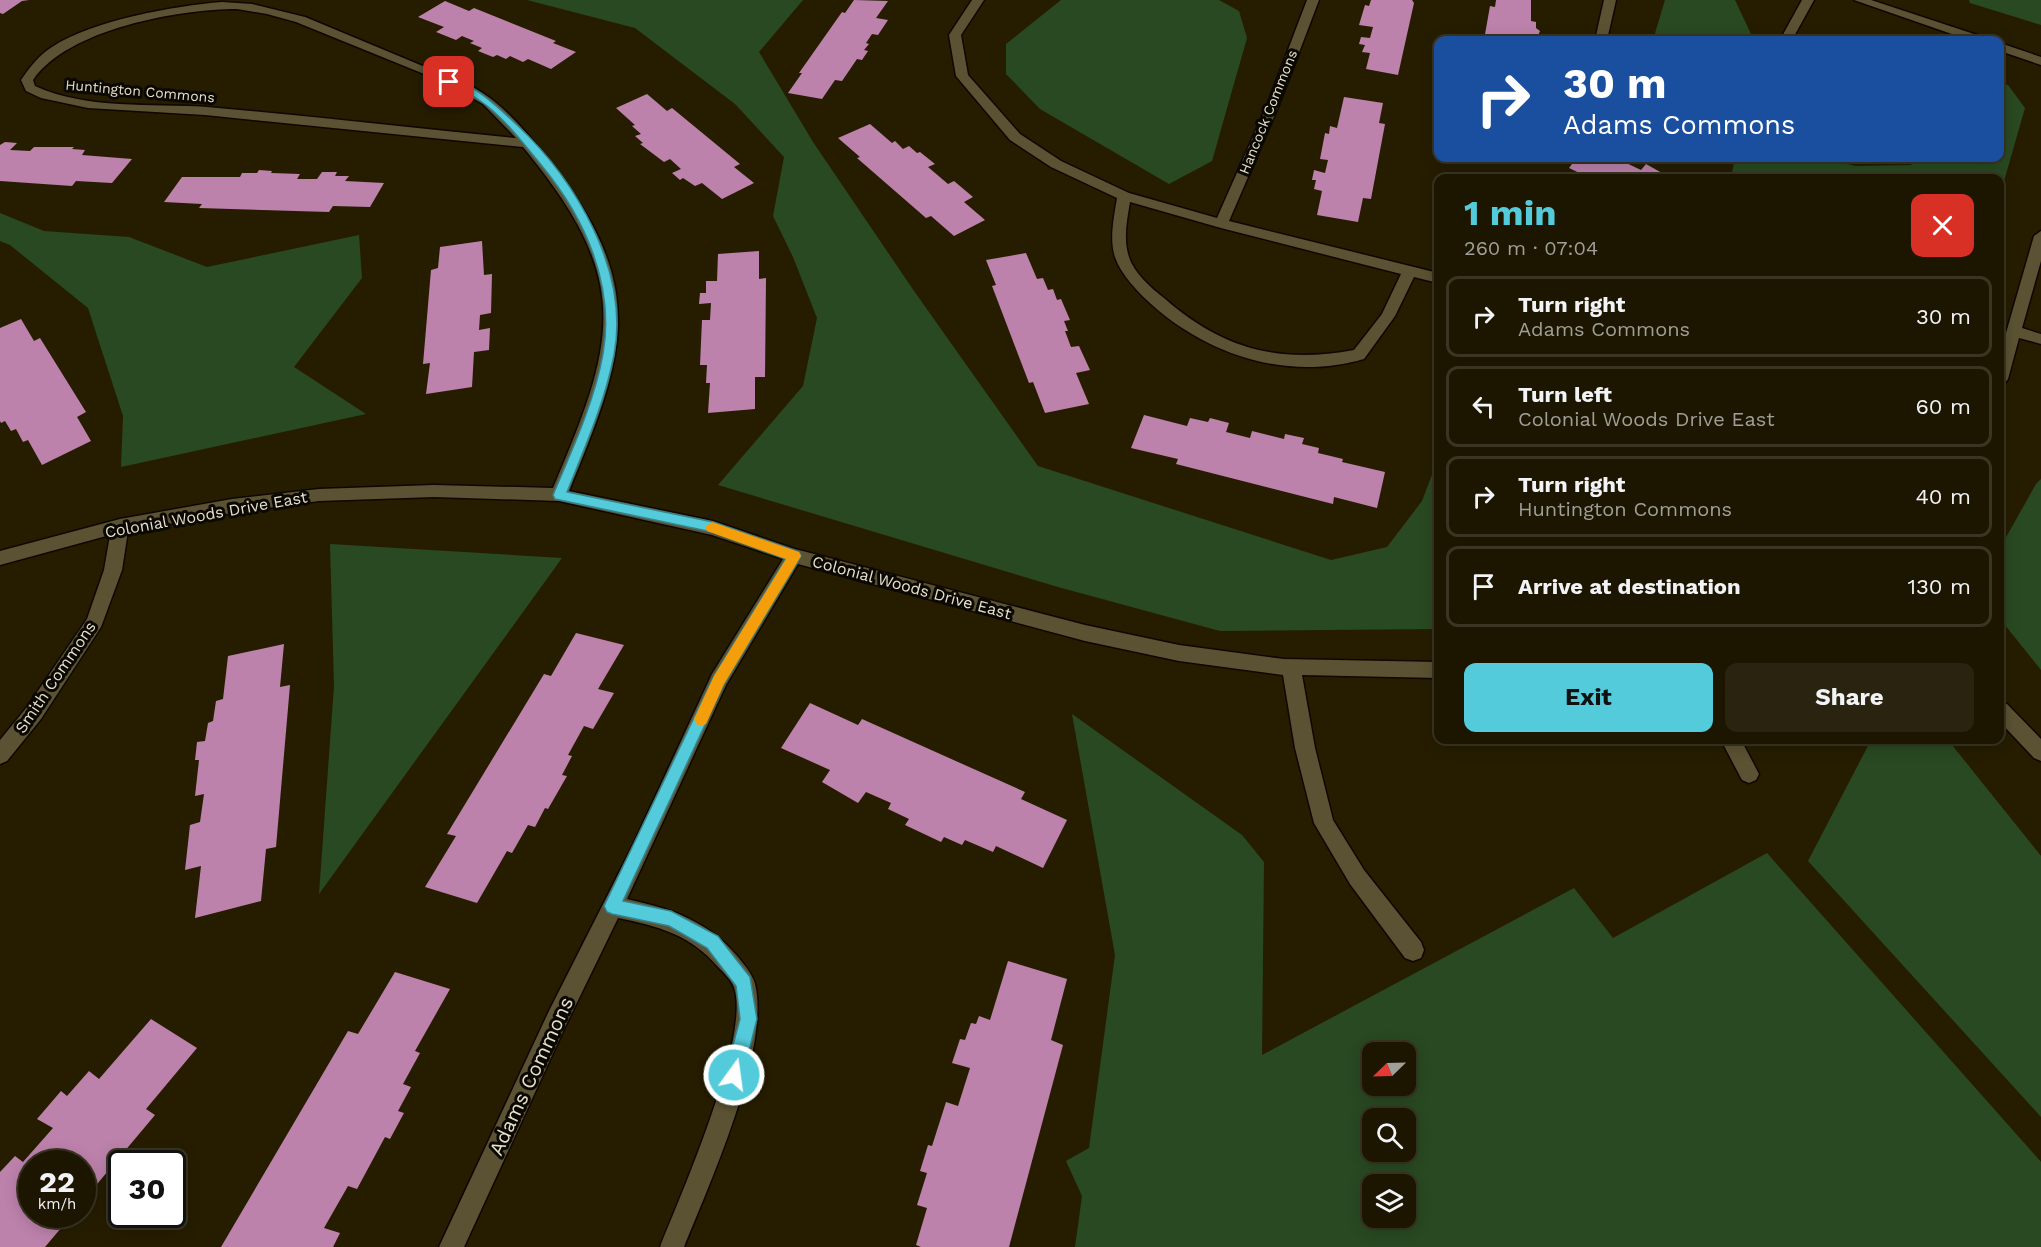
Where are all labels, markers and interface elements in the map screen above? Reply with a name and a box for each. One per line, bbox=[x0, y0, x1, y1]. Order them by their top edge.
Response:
street label: Hancock Commons bbox=[1236, 48, 1300, 176]
pin bbox=[423, 56, 474, 107]
text: 30 m bbox=[1563, 59, 1667, 108]
icon: right bbox=[1464, 60, 1542, 138]
icon: arrive bbox=[432, 65, 465, 98]
street label: Huntington Commons bbox=[65, 76, 215, 106]
text: Adams Commons bbox=[1563, 109, 1795, 141]
text: 1 min bbox=[1464, 192, 1556, 234]
button: close bbox=[1911, 194, 1974, 257]
text: 260 m · 07:04 bbox=[1464, 236, 1598, 260]
text: Turn right bbox=[1518, 292, 1625, 317]
icon: right bbox=[1467, 300, 1500, 333]
text: 30 m bbox=[1916, 304, 1971, 329]
text: Adams Commons bbox=[1518, 317, 1690, 341]
text: Turn left bbox=[1518, 382, 1612, 407]
icon: left bbox=[1467, 390, 1500, 423]
text: 60 m bbox=[1915, 394, 1971, 419]
text: Colonial Woods Drive East bbox=[1518, 407, 1775, 431]
text: Turn right bbox=[1518, 472, 1625, 497]
icon: right bbox=[1467, 480, 1500, 513]
text: 40 m bbox=[1915, 484, 1971, 509]
street label: Colonial Woods Drive East bbox=[103, 487, 309, 542]
text: Huntington Commons bbox=[1518, 497, 1732, 521]
street label: Colonial Woods Drive East bbox=[810, 552, 1014, 623]
icon: arrive bbox=[1467, 570, 1500, 603]
text: Arrive at destination bbox=[1518, 574, 1741, 599]
text: 130 m bbox=[1907, 574, 1971, 599]
street label: Smith Commons bbox=[11, 618, 100, 737]
button: Exit bbox=[1464, 663, 1713, 732]
button: Share bbox=[1725, 663, 1974, 732]
street label: Adams Commons bbox=[484, 993, 578, 1159]
north arrow bbox=[1362, 1042, 1416, 1096]
map controls bbox=[1362, 1042, 1416, 1228]
position arrow bbox=[702, 1043, 766, 1107]
button: search bbox=[1362, 1108, 1416, 1162]
speed limit sign: 30 bbox=[108, 1150, 186, 1228]
text: 22 bbox=[39, 1164, 75, 1199]
button: layers bbox=[1362, 1174, 1416, 1228]
text: km/h bbox=[38, 1195, 76, 1213]

